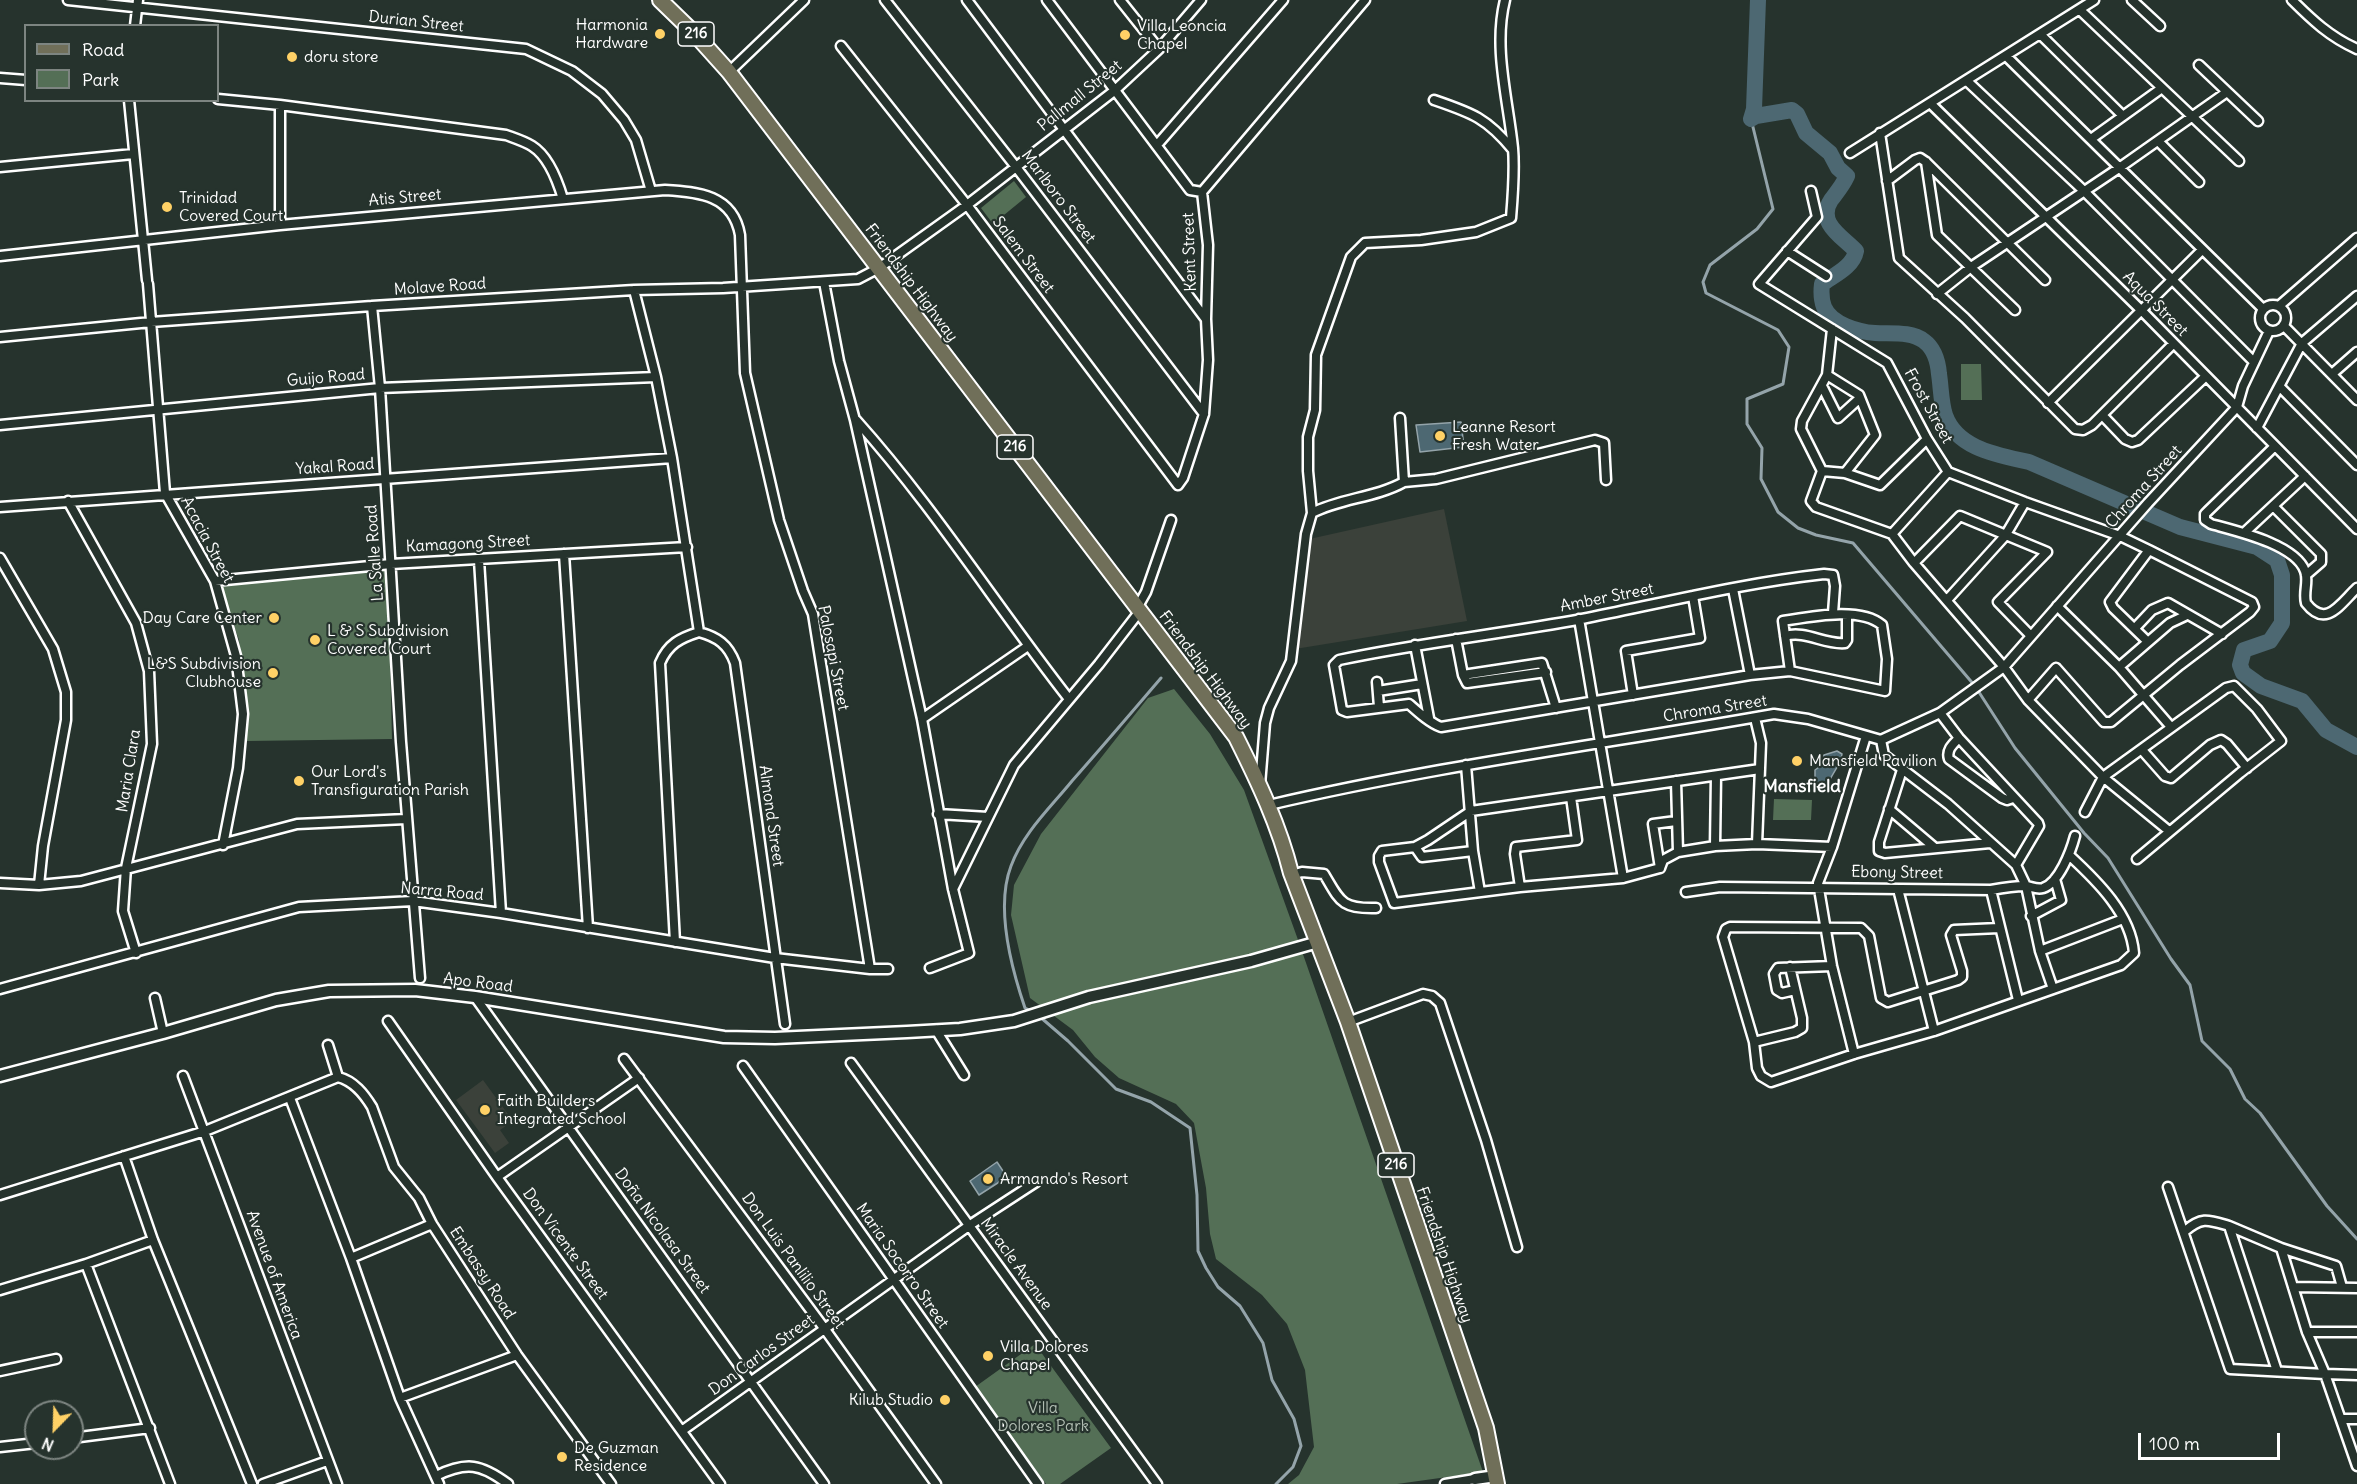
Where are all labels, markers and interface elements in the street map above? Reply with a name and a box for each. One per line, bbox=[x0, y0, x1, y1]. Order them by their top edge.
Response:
street label: Durian Street bbox=[367, 7, 465, 37]
place label: Harmonia Hardware bbox=[575, 15, 648, 53]
place label: Villa Leoncia Chapel bbox=[1137, 16, 1227, 54]
road number: 216 bbox=[678, 22, 714, 46]
legend bbox=[24, 24, 219, 102]
marker: Harmonia Hardware bbox=[653, 27, 667, 41]
marker: Villa Leoncia Chapel bbox=[1118, 28, 1132, 42]
text: Road bbox=[82, 38, 124, 61]
place label: doru store bbox=[304, 47, 378, 67]
marker: doru store bbox=[285, 50, 299, 64]
street label: Pallmall Street bbox=[1034, 56, 1126, 136]
text: Park bbox=[82, 68, 119, 91]
street label: Marlboro Street bbox=[1017, 147, 1099, 247]
street label: Atis Street bbox=[368, 185, 442, 211]
place label: Trinidad Covered Court bbox=[179, 188, 283, 226]
marker: Trinidad Covered Court bbox=[160, 200, 174, 214]
street label: Kent Street bbox=[1179, 212, 1201, 292]
street label: Salem Street bbox=[988, 213, 1058, 297]
street label: Friendship Highway bbox=[860, 220, 962, 346]
street label: Aqua Street bbox=[2118, 267, 2192, 341]
street label: Molave Road bbox=[393, 274, 487, 300]
street label: Guijo Road bbox=[286, 365, 366, 391]
street label: Frost Street bbox=[1899, 365, 1957, 447]
place label: Leanne Resort Fresh Water bbox=[1452, 417, 1556, 455]
marker: Leanne Resort Fresh Water bbox=[1433, 429, 1447, 443]
road number: 216 bbox=[997, 435, 1033, 459]
street label: Chroma Street bbox=[2102, 442, 2186, 532]
street label: Yakal Road bbox=[295, 455, 375, 479]
street label: Acacia Street bbox=[176, 494, 238, 586]
street label: La Salle Road bbox=[362, 504, 388, 602]
street label: Kamagong Street bbox=[405, 531, 531, 557]
street label: Amber Street bbox=[1559, 580, 1655, 616]
street label: Palosapi Street bbox=[813, 604, 853, 712]
street label: Friendship Highway bbox=[1154, 607, 1256, 733]
place label: Day Care Center bbox=[142, 608, 262, 628]
marker: Day Care Center bbox=[267, 611, 281, 625]
place label: L & S Subdivision Covered Court bbox=[327, 621, 449, 659]
marker: L & S Subdivision Covered Court bbox=[308, 633, 322, 647]
place label: L&S Subdivision Clubhouse bbox=[147, 654, 261, 692]
marker: L&S Subdivision Clubhouse bbox=[266, 666, 280, 680]
street label: Chroma Street bbox=[1662, 691, 1768, 727]
street label: Maria Clara bbox=[113, 728, 145, 814]
place label: Mansfield Pavilion bbox=[1809, 751, 1937, 771]
marker: Mansfield Pavilion bbox=[1790, 754, 1804, 768]
place label: Our Lord's Transfiguration Parish bbox=[311, 762, 469, 800]
street label: Almond Street bbox=[754, 764, 788, 868]
marker: Our Lord's Transfiguration Parish bbox=[292, 774, 306, 788]
district label: Mansfield bbox=[1763, 776, 1841, 798]
street label: Ebony Street bbox=[1851, 863, 1943, 883]
street label: Narra Road bbox=[400, 879, 484, 905]
street label: Apo Road bbox=[442, 969, 514, 997]
place label: Faith Builders Integrated School bbox=[497, 1091, 626, 1129]
marker: Faith Builders Integrated School bbox=[478, 1103, 492, 1117]
road number: 216 bbox=[1378, 1153, 1414, 1177]
street label: Doña Nicolasa Street bbox=[610, 1165, 714, 1297]
place label: Armando's Resort bbox=[1000, 1169, 1128, 1189]
marker: Armando's Resort bbox=[981, 1172, 995, 1186]
street label: Friendship Highway bbox=[1412, 1184, 1476, 1326]
street label: Don Vicente Street bbox=[518, 1185, 612, 1303]
street label: Don Luis Panlilio Street bbox=[737, 1189, 849, 1333]
street label: Maria Socorro Street bbox=[852, 1200, 952, 1332]
street label: Avenue of America bbox=[242, 1208, 306, 1342]
street label: Miracle Avenue bbox=[976, 1214, 1056, 1314]
street label: Embassy Road bbox=[445, 1223, 519, 1323]
street label: Don Carlos Street bbox=[705, 1310, 819, 1400]
place label: Villa Dolores Chapel bbox=[1000, 1337, 1089, 1375]
marker: Villa Dolores Chapel bbox=[981, 1349, 995, 1363]
place label: Kilub Studio bbox=[849, 1390, 933, 1410]
marker: Kilub Studio bbox=[938, 1393, 952, 1407]
park label: Villa Dolores Park bbox=[997, 1398, 1089, 1436]
north arrow bbox=[24, 1400, 84, 1460]
scale bar bbox=[2141, 1421, 2284, 1459]
text: 100 m bbox=[2149, 1432, 2200, 1455]
text: N bbox=[39, 1433, 57, 1456]
place label: De Guzman Residence bbox=[574, 1438, 659, 1476]
marker: De Guzman Residence bbox=[555, 1450, 569, 1464]

